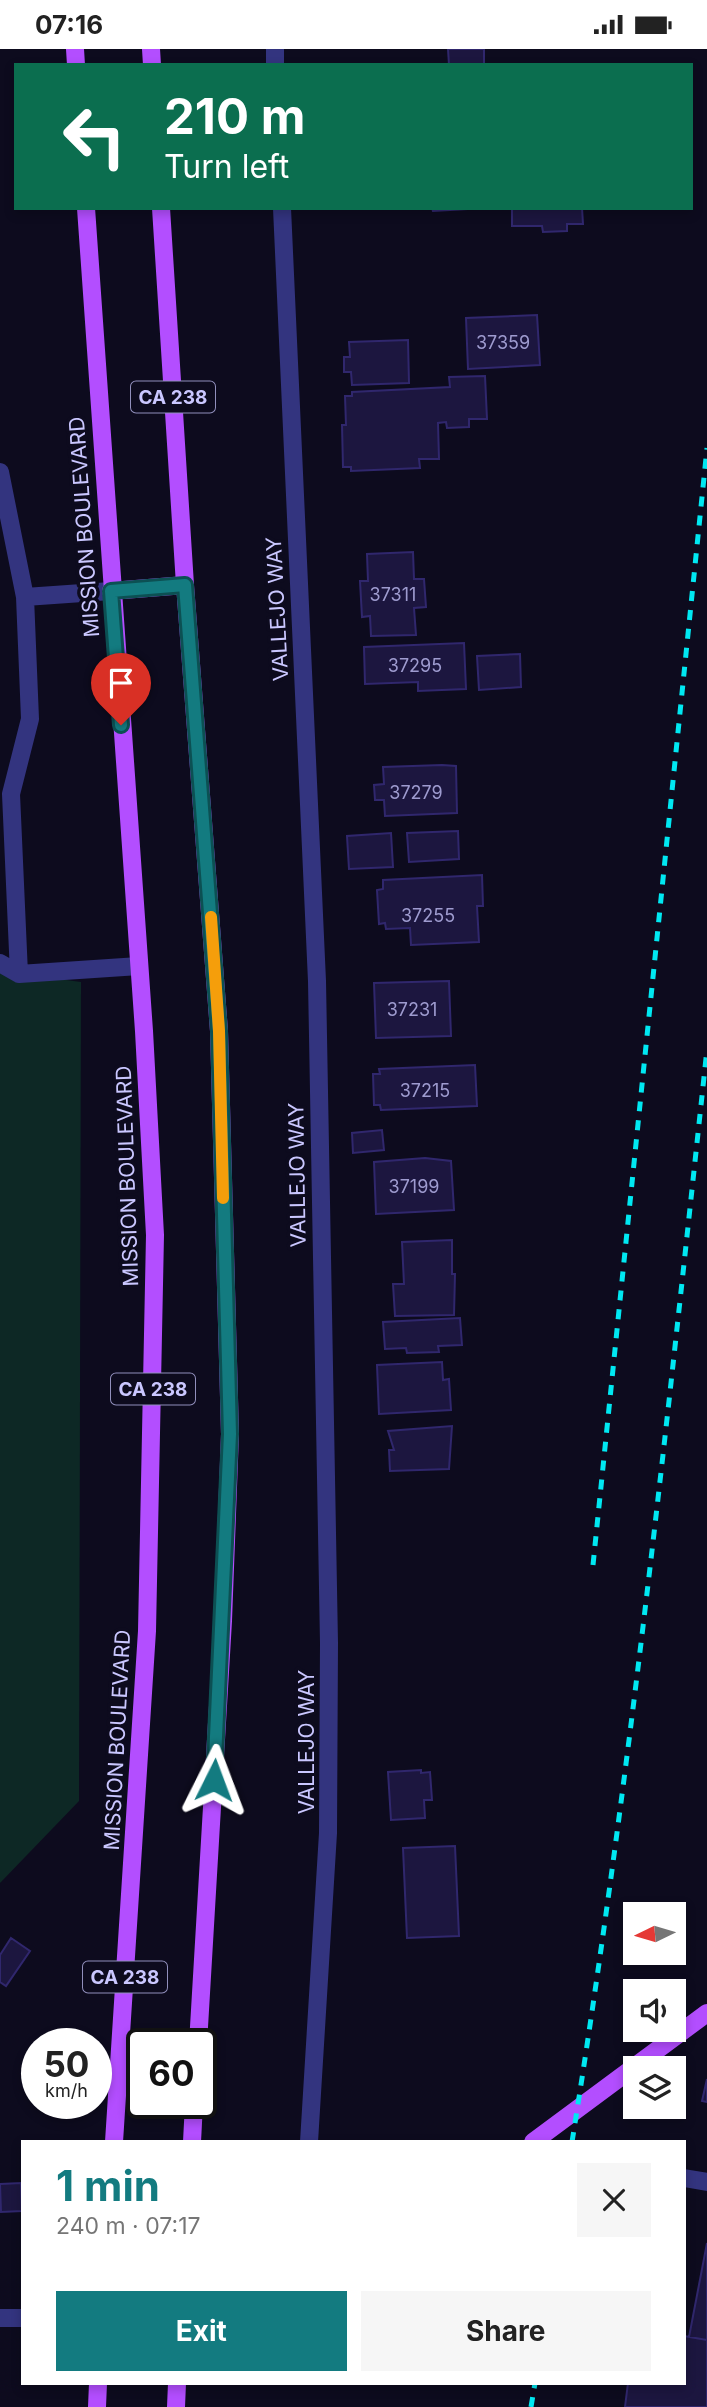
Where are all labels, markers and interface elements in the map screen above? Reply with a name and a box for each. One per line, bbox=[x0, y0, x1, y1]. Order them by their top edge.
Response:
text: 07:16 bbox=[35, 9, 103, 40]
text: 210 m bbox=[164, 87, 305, 146]
icon: left bbox=[49, 91, 140, 182]
text: Turn left bbox=[164, 147, 289, 186]
house number: 37359 bbox=[476, 332, 530, 353]
road number: CA 238 bbox=[131, 381, 215, 413]
street label: MISSION BOULEVARD bbox=[64, 416, 104, 638]
street label: VALLEJO WAY bbox=[261, 536, 293, 682]
house number: 37311 bbox=[370, 584, 416, 605]
pin bbox=[91, 653, 151, 725]
house number: 37295 bbox=[388, 655, 442, 676]
icon: arrive bbox=[102, 664, 140, 702]
house number: 37279 bbox=[389, 782, 443, 803]
house number: 37255 bbox=[401, 905, 455, 926]
house number: 37231 bbox=[387, 999, 437, 1020]
street label: MISSION BOULEVARD bbox=[111, 1065, 143, 1287]
house number: 37215 bbox=[400, 1080, 450, 1101]
street label: VALLEJO WAY bbox=[283, 1103, 311, 1247]
house number: 37199 bbox=[389, 1176, 439, 1197]
road number: CA 238 bbox=[111, 1373, 195, 1405]
street label: MISSION BOULEVARD bbox=[99, 1629, 135, 1851]
street label: VALLEJO WAY bbox=[294, 1670, 319, 1814]
position arrow bbox=[177, 1743, 251, 1817]
north arrow bbox=[623, 1902, 686, 1965]
map controls bbox=[623, 1902, 686, 2119]
road number: CA 238 bbox=[83, 1961, 167, 1993]
button: sound bbox=[623, 1979, 686, 2042]
speed limit sign: 60 bbox=[126, 2028, 217, 2119]
text: 50 bbox=[44, 2043, 89, 2085]
button: layers bbox=[623, 2056, 686, 2119]
text: km/h bbox=[45, 2080, 88, 2101]
text: 1 min bbox=[56, 2160, 160, 2211]
button: close bbox=[577, 2163, 651, 2237]
text: 240 m · 07:17 bbox=[56, 2212, 201, 2240]
button: Exit bbox=[56, 2291, 347, 2371]
button: Share bbox=[361, 2291, 651, 2371]

